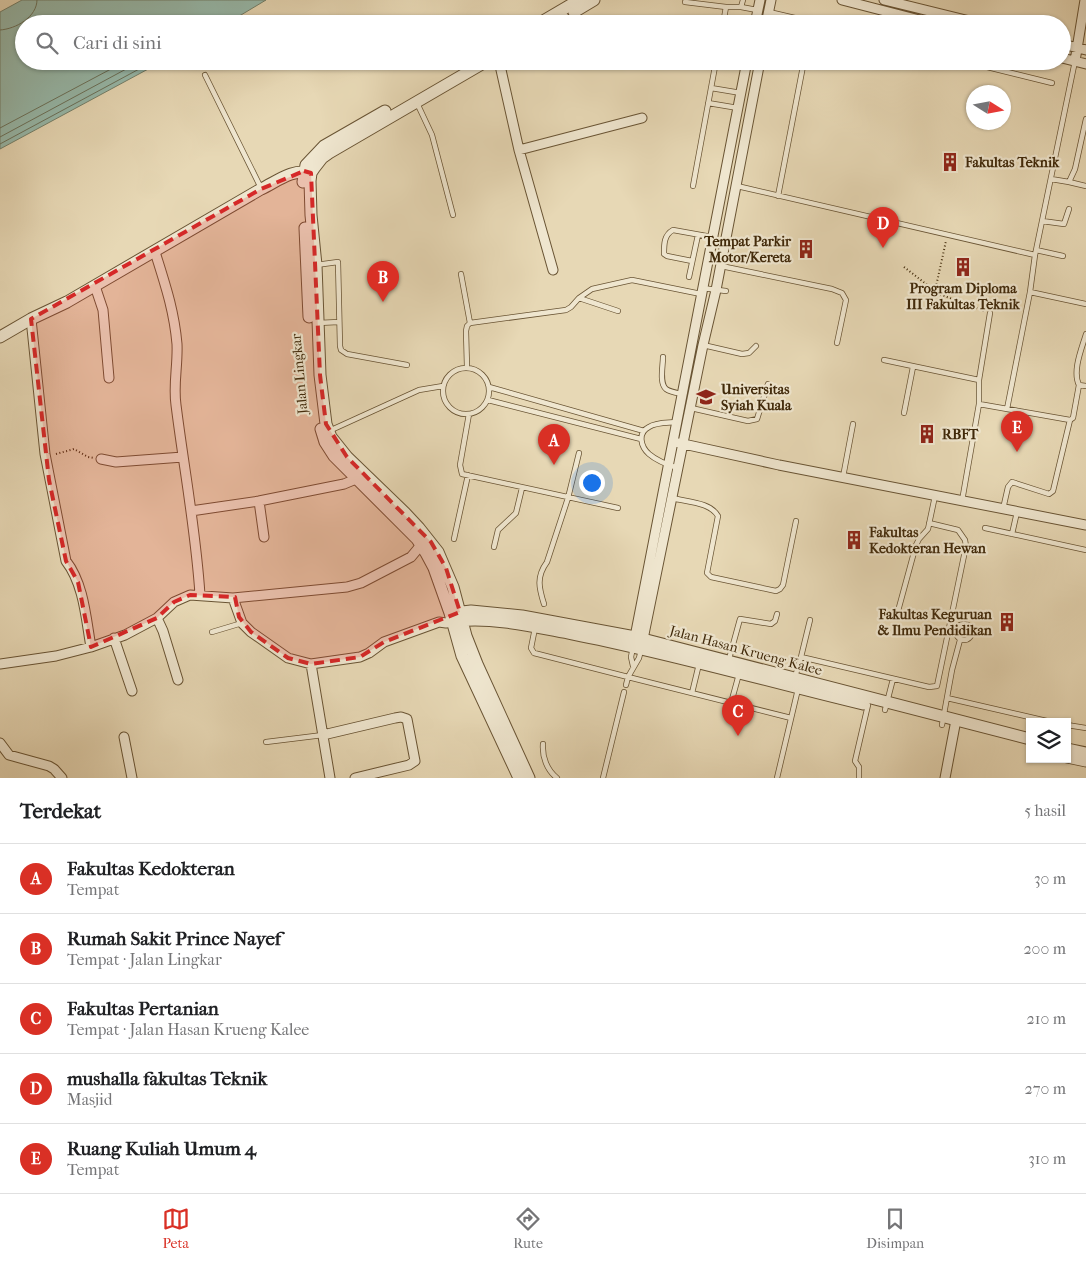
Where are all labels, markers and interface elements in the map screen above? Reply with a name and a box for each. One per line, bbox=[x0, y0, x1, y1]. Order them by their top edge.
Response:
search box bbox=[15, 15, 1071, 70]
icon: search bbox=[33, 29, 61, 57]
text: Cari di sini bbox=[73, 32, 162, 54]
north arrow bbox=[966, 85, 1011, 130]
building icon: Fakultas Teknik bbox=[939, 151, 961, 173]
place label: Fakultas Teknik bbox=[964, 154, 1060, 171]
pin: D bbox=[867, 207, 899, 248]
place label: Tempat Parkir Motor/Kereta bbox=[703, 233, 792, 266]
building icon: Tempat Parkir Motor/Kereta bbox=[795, 238, 817, 260]
building icon: Program Diploma III Fakultas Teknik bbox=[952, 256, 974, 278]
pin: B bbox=[367, 261, 399, 302]
place label: Program Diploma III Fakultas Teknik bbox=[906, 280, 1021, 313]
street label: Jalan Lingkar bbox=[288, 333, 312, 416]
place label: Universitas Syiah Kuala bbox=[720, 381, 792, 414]
school or university icon: Universitas Syiah Kuala bbox=[695, 386, 717, 408]
pin: E bbox=[1001, 411, 1033, 452]
building icon: RBFT bbox=[916, 423, 938, 445]
pin: A bbox=[538, 424, 570, 465]
place label: RBFT bbox=[942, 426, 979, 443]
your location bbox=[579, 470, 605, 496]
place label: Fakultas Kedokteran Hewan bbox=[868, 524, 987, 557]
building icon: Fakultas Kedokteran Hewan bbox=[843, 529, 865, 551]
place label: Fakultas Keguruan & Ilmu Pendidikan bbox=[877, 606, 993, 639]
building icon: Fakultas Keguruan & Ilmu Pendidikan bbox=[996, 611, 1018, 633]
street label: Jalan Hasan Krueng Kalee bbox=[667, 622, 824, 679]
pin: C bbox=[722, 695, 754, 736]
map controls bbox=[1026, 718, 1071, 763]
button: layers bbox=[1026, 718, 1071, 763]
text: Terdekat bbox=[20, 799, 101, 823]
text: 5 hasil bbox=[1024, 801, 1066, 820]
text: Fakultas Kedokteran bbox=[67, 858, 235, 880]
text: A bbox=[31, 869, 41, 888]
text: 30 m bbox=[1034, 869, 1066, 888]
text: Tempat bbox=[67, 880, 119, 899]
text: Rumah Sakit Prince Nayef bbox=[67, 928, 281, 950]
text: B bbox=[31, 939, 41, 958]
text: 200 m bbox=[1023, 939, 1066, 958]
text: Tempat · Jalan Lingkar bbox=[67, 950, 222, 969]
text: Fakultas Pertanian bbox=[67, 998, 219, 1020]
text: C bbox=[31, 1009, 41, 1028]
text: 210 m bbox=[1027, 1009, 1066, 1028]
text: Tempat · Jalan Hasan Krueng Kalee bbox=[67, 1020, 309, 1039]
text: mushalla fakultas Teknik bbox=[67, 1068, 267, 1090]
text: D bbox=[30, 1079, 42, 1098]
text: 270 m bbox=[1025, 1079, 1066, 1098]
text: Masjid bbox=[67, 1090, 112, 1109]
text: Ruang Kuliah Umum 4 bbox=[67, 1138, 256, 1160]
text: E bbox=[31, 1149, 41, 1168]
text: 310 m bbox=[1028, 1149, 1066, 1168]
text: Tempat bbox=[67, 1160, 119, 1179]
tab: Peta bbox=[162, 1205, 190, 1252]
tab: Rute bbox=[513, 1205, 543, 1252]
tab: Disimpan bbox=[866, 1205, 924, 1252]

